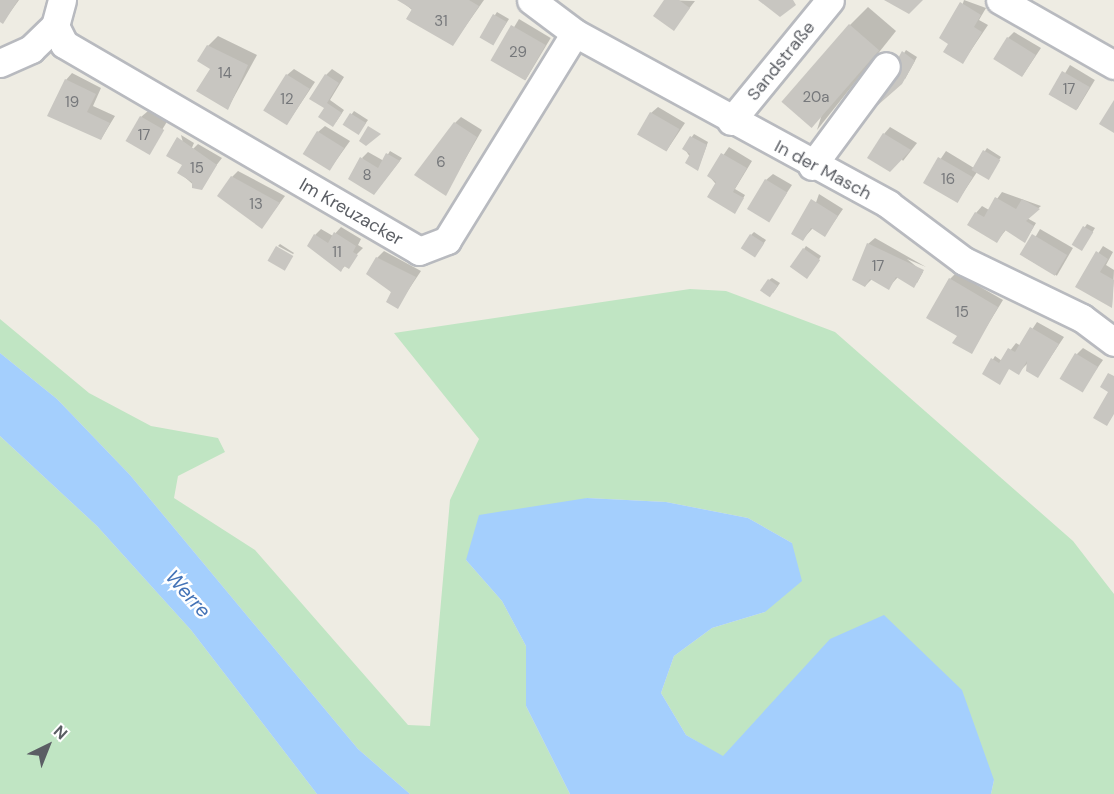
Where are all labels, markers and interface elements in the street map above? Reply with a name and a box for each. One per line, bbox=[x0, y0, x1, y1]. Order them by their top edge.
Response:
house number: 31 bbox=[434, 13, 448, 31]
street label: Sandstraße bbox=[742, 17, 820, 105]
house number: 29 bbox=[509, 44, 527, 62]
house number: 14 bbox=[218, 65, 232, 83]
house number: 17 bbox=[1063, 81, 1075, 99]
house number: 20a bbox=[803, 89, 829, 107]
house number: 12 bbox=[280, 91, 294, 109]
house number: 19 bbox=[65, 94, 79, 112]
house number: 17 bbox=[138, 127, 150, 145]
street label: In der Masch bbox=[771, 135, 875, 205]
house number: 6 bbox=[436, 154, 446, 172]
house number: 15 bbox=[190, 160, 204, 178]
house number: 8 bbox=[362, 167, 372, 185]
house number: 16 bbox=[941, 171, 955, 189]
street label: Im Kreuzacker bbox=[295, 174, 407, 250]
house number: 13 bbox=[249, 196, 263, 214]
house number: 11 bbox=[332, 244, 342, 262]
house number: 17 bbox=[872, 258, 884, 276]
house number: 15 bbox=[955, 304, 969, 322]
water label: Werre bbox=[160, 565, 216, 623]
north arrow bbox=[18, 716, 78, 776]
text: N bbox=[49, 721, 72, 744]

